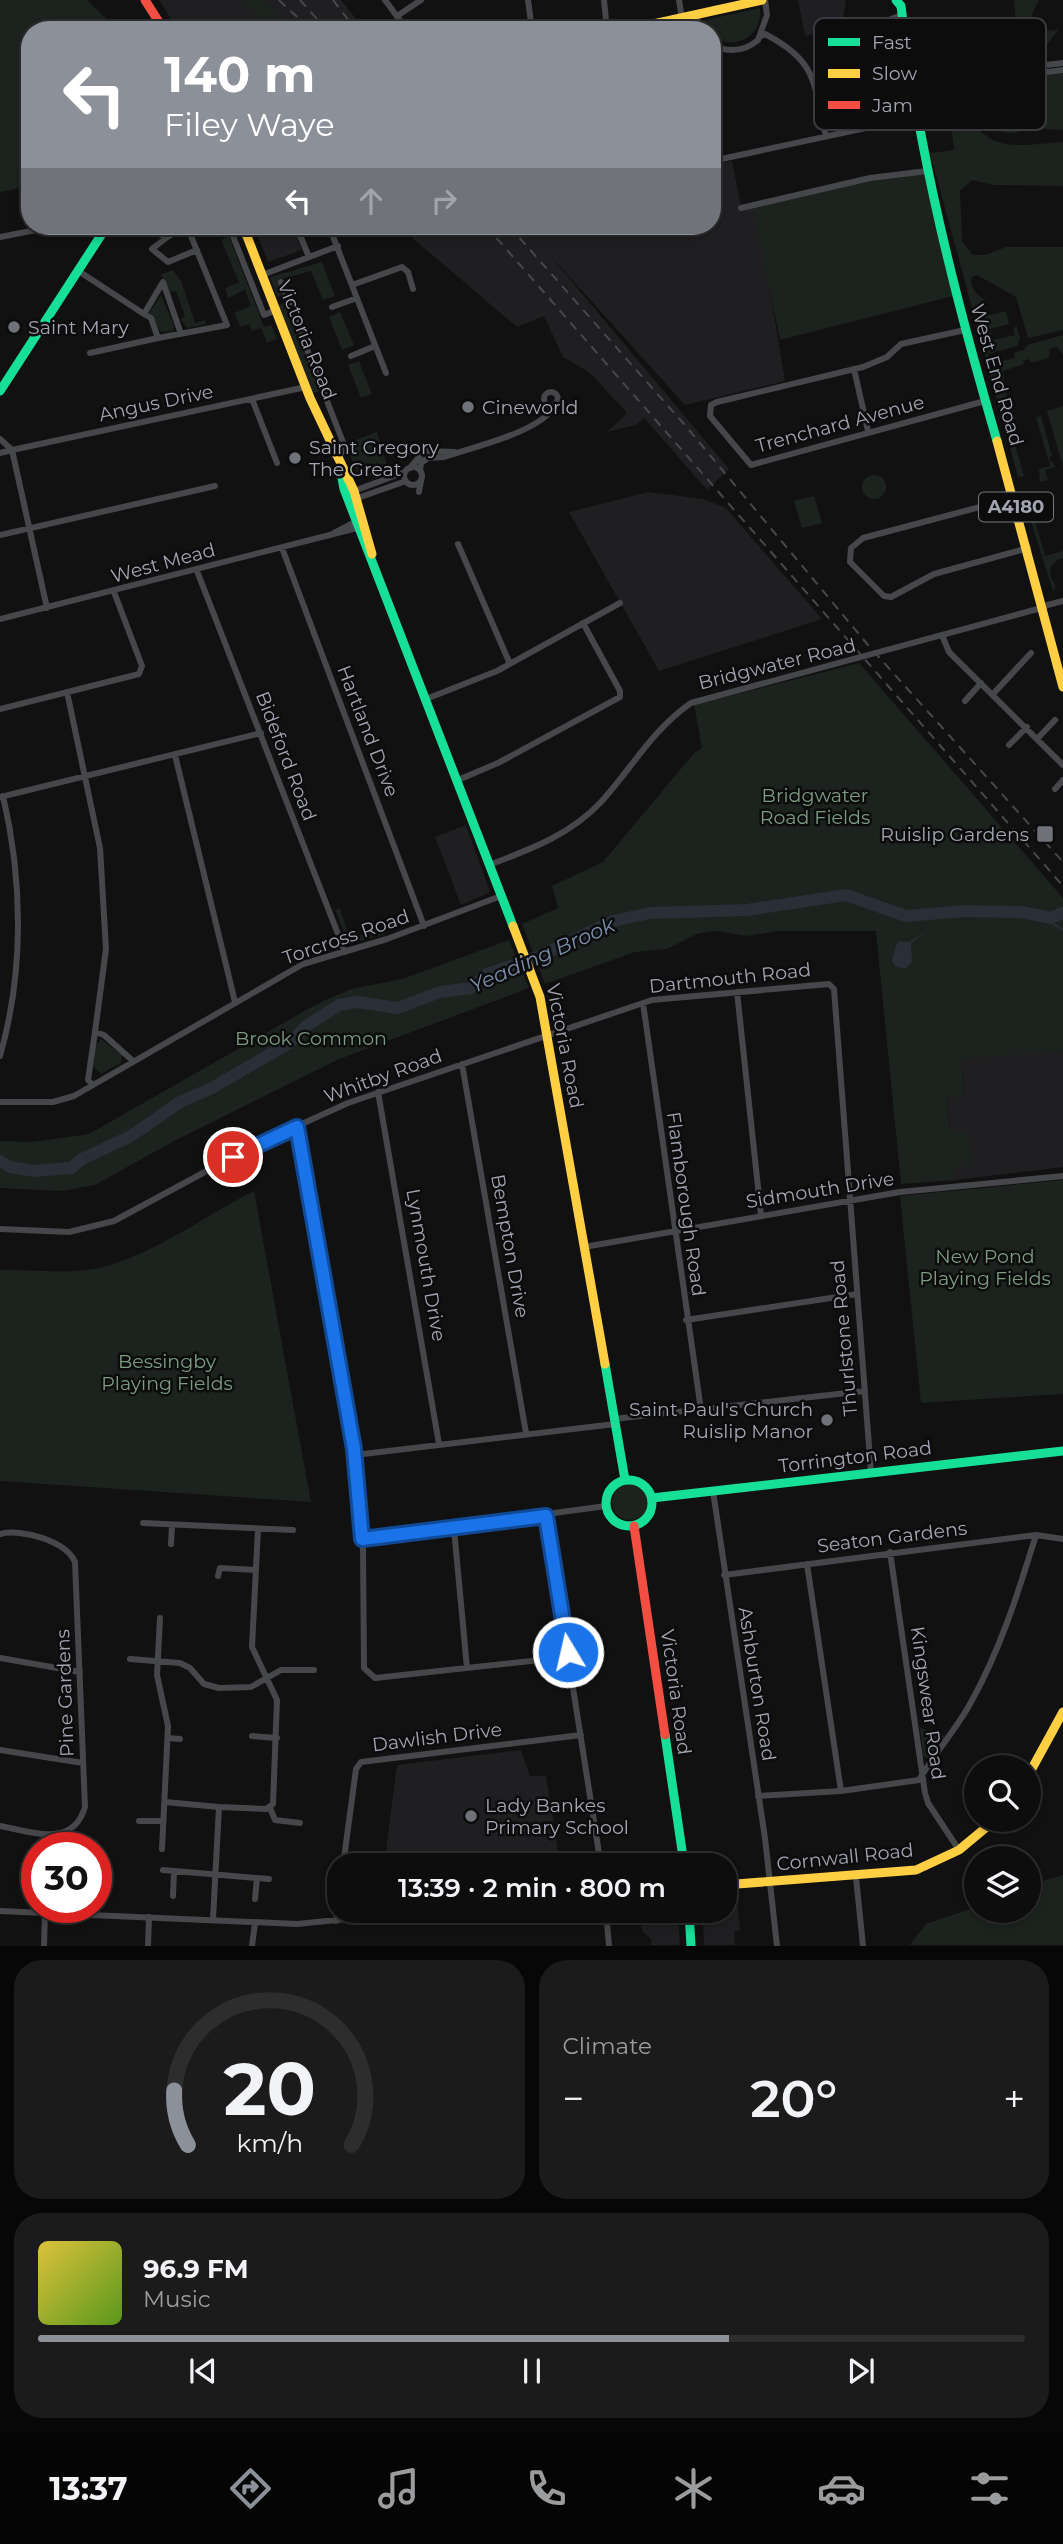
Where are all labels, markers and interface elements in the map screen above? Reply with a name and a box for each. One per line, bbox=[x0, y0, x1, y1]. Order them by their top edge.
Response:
legend bbox=[814, 18, 1046, 130]
text: Fast bbox=[872, 31, 912, 54]
text: 140 m bbox=[164, 45, 316, 104]
icon: left bbox=[49, 49, 140, 140]
text: Slow bbox=[872, 62, 917, 85]
text: Jam bbox=[871, 94, 913, 117]
text: Filey Waye bbox=[164, 105, 335, 144]
icon: left bbox=[279, 182, 317, 220]
icon: ahead bbox=[352, 182, 390, 220]
icon: right bbox=[425, 182, 463, 220]
street label: Victoria Road bbox=[273, 277, 341, 403]
street label: West End Road bbox=[966, 301, 1028, 449]
place label: Saint Mary bbox=[28, 316, 129, 339]
marker: Saint Mary bbox=[6, 319, 22, 335]
street label: Angus Drive bbox=[97, 380, 215, 426]
street label: Trenchard Avenue bbox=[753, 390, 927, 458]
place label: Cineworld bbox=[482, 396, 579, 419]
marker: Cineworld bbox=[460, 399, 476, 415]
place label: Saint Gregory The Great bbox=[309, 436, 440, 481]
marker: Saint Gregory The Great bbox=[287, 450, 303, 466]
road number: A4180 bbox=[979, 492, 1053, 522]
street label: West Mead bbox=[108, 538, 218, 588]
street label: Bridgwater Road bbox=[696, 633, 858, 695]
street label: Hartland Drive bbox=[332, 662, 404, 800]
street label: Bideford Road bbox=[251, 688, 321, 824]
park label: Bridgwater Road Fields bbox=[760, 784, 870, 829]
place label: Ruislip Gardens bbox=[880, 823, 1029, 846]
marker: Ruislip Gardens bbox=[1035, 824, 1055, 844]
street label: Torcross Road bbox=[280, 905, 412, 969]
water label: Yeading Brook bbox=[466, 911, 620, 998]
street label: Dartmouth Road bbox=[648, 958, 812, 998]
street label: Victoria Road bbox=[542, 982, 588, 1110]
park label: Brook Common bbox=[235, 1027, 387, 1050]
street label: Whitby Road bbox=[321, 1044, 445, 1108]
street label: Flamborough Road bbox=[662, 1110, 710, 1298]
pin bbox=[203, 1127, 263, 1187]
icon: arrive bbox=[214, 1138, 252, 1176]
street label: Sidmouth Drive bbox=[744, 1167, 896, 1213]
street label: Bempton Drive bbox=[486, 1172, 534, 1320]
street label: Lynmouth Drive bbox=[401, 1187, 451, 1343]
park label: New Pond Playing Fields bbox=[919, 1245, 1051, 1290]
street label: Thurlstone Road bbox=[826, 1259, 862, 1417]
park label: Bessingby Playing Fields bbox=[101, 1350, 233, 1395]
place label: Saint Paul's Church Ruislip Manor bbox=[629, 1398, 813, 1443]
marker: Saint Paul's Church Ruislip Manor bbox=[819, 1412, 835, 1428]
street label: Torrington Road bbox=[777, 1436, 933, 1478]
street label: Seaton Gardens bbox=[816, 1516, 968, 1558]
street label: Ashburton Road bbox=[733, 1605, 781, 1763]
position arrow bbox=[531, 1615, 605, 1689]
street label: Kingswear Road bbox=[906, 1625, 950, 1781]
street label: Victoria Road bbox=[656, 1628, 696, 1756]
street label: Pine Gardens bbox=[51, 1629, 79, 1757]
street label: Dawlish Drive bbox=[371, 1718, 503, 1756]
map controls bbox=[964, 1755, 1041, 1923]
button: search bbox=[964, 1755, 1041, 1832]
place label: Lady Bankes Primary School bbox=[485, 1794, 629, 1839]
marker: Lady Bankes Primary School bbox=[463, 1808, 479, 1824]
speed limit sign: 30 bbox=[21, 1832, 112, 1923]
street label: Cornwall Road bbox=[775, 1838, 915, 1876]
button: layers bbox=[964, 1846, 1041, 1923]
text: 13:39 · 2 min · 800 m bbox=[398, 1872, 666, 1904]
text: Climate bbox=[563, 2032, 652, 2060]
text: 20 bbox=[223, 2046, 315, 2134]
text: 20° bbox=[750, 2067, 837, 2130]
text: − bbox=[563, 2075, 584, 2122]
text: + bbox=[1003, 2075, 1025, 2122]
text: km/h bbox=[236, 2128, 303, 2158]
text: 96.9 FM bbox=[143, 2253, 249, 2285]
text: Music bbox=[143, 2285, 211, 2313]
icon: previous bbox=[184, 2352, 222, 2390]
icon: pause bbox=[513, 2352, 551, 2390]
icon: next bbox=[842, 2352, 880, 2390]
icon: directions bbox=[226, 2464, 275, 2513]
icon: music bbox=[374, 2464, 423, 2513]
icon: phone bbox=[522, 2464, 571, 2513]
icon: climate bbox=[669, 2464, 718, 2513]
icon: car bbox=[817, 2464, 866, 2513]
icon: filters bbox=[965, 2464, 1014, 2513]
text: 13:37 bbox=[49, 2469, 128, 2508]

